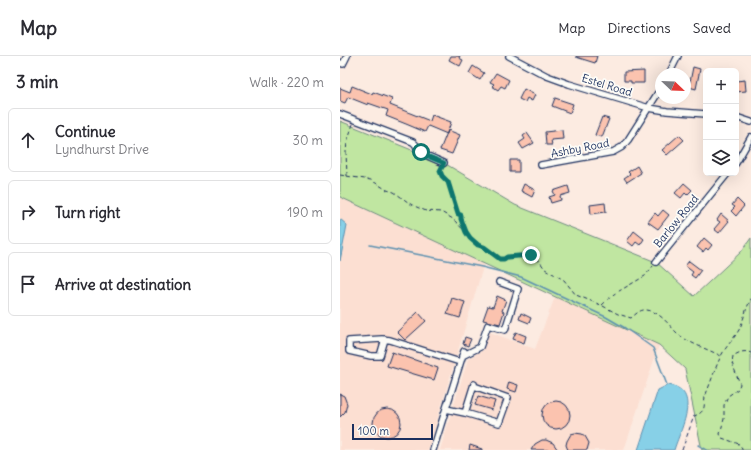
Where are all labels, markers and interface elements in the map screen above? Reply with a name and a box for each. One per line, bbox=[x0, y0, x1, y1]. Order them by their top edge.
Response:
text: Map bbox=[20, 16, 57, 40]
text: Map bbox=[558, 19, 585, 37]
text: Directions bbox=[607, 19, 671, 37]
text: Saved bbox=[693, 19, 731, 37]
north arrow bbox=[655, 68, 691, 104]
map controls bbox=[703, 68, 739, 176]
button: + bbox=[703, 68, 739, 104]
text: 3 min bbox=[16, 71, 58, 93]
street label: Estel Road bbox=[580, 71, 634, 99]
text: Walk · 220 m bbox=[249, 74, 324, 91]
button: − bbox=[703, 104, 739, 140]
text: Continue bbox=[55, 122, 116, 141]
icon: ahead bbox=[17, 129, 39, 151]
text: 30 m bbox=[293, 132, 323, 149]
street label: Ashby Road bbox=[550, 135, 611, 161]
button: layers bbox=[703, 140, 739, 176]
text: Lyndhurst Drive bbox=[55, 141, 149, 158]
route start bbox=[412, 143, 430, 161]
street label: Barlow Road bbox=[651, 191, 702, 250]
icon: right bbox=[17, 201, 39, 223]
text: Turn right bbox=[55, 203, 120, 222]
text: 190 m bbox=[287, 204, 323, 221]
route end bbox=[522, 246, 540, 264]
icon: arrive bbox=[17, 273, 39, 295]
text: Arrive at destination bbox=[55, 275, 191, 294]
scale bar bbox=[352, 422, 433, 441]
text: 100 m bbox=[358, 424, 389, 438]

